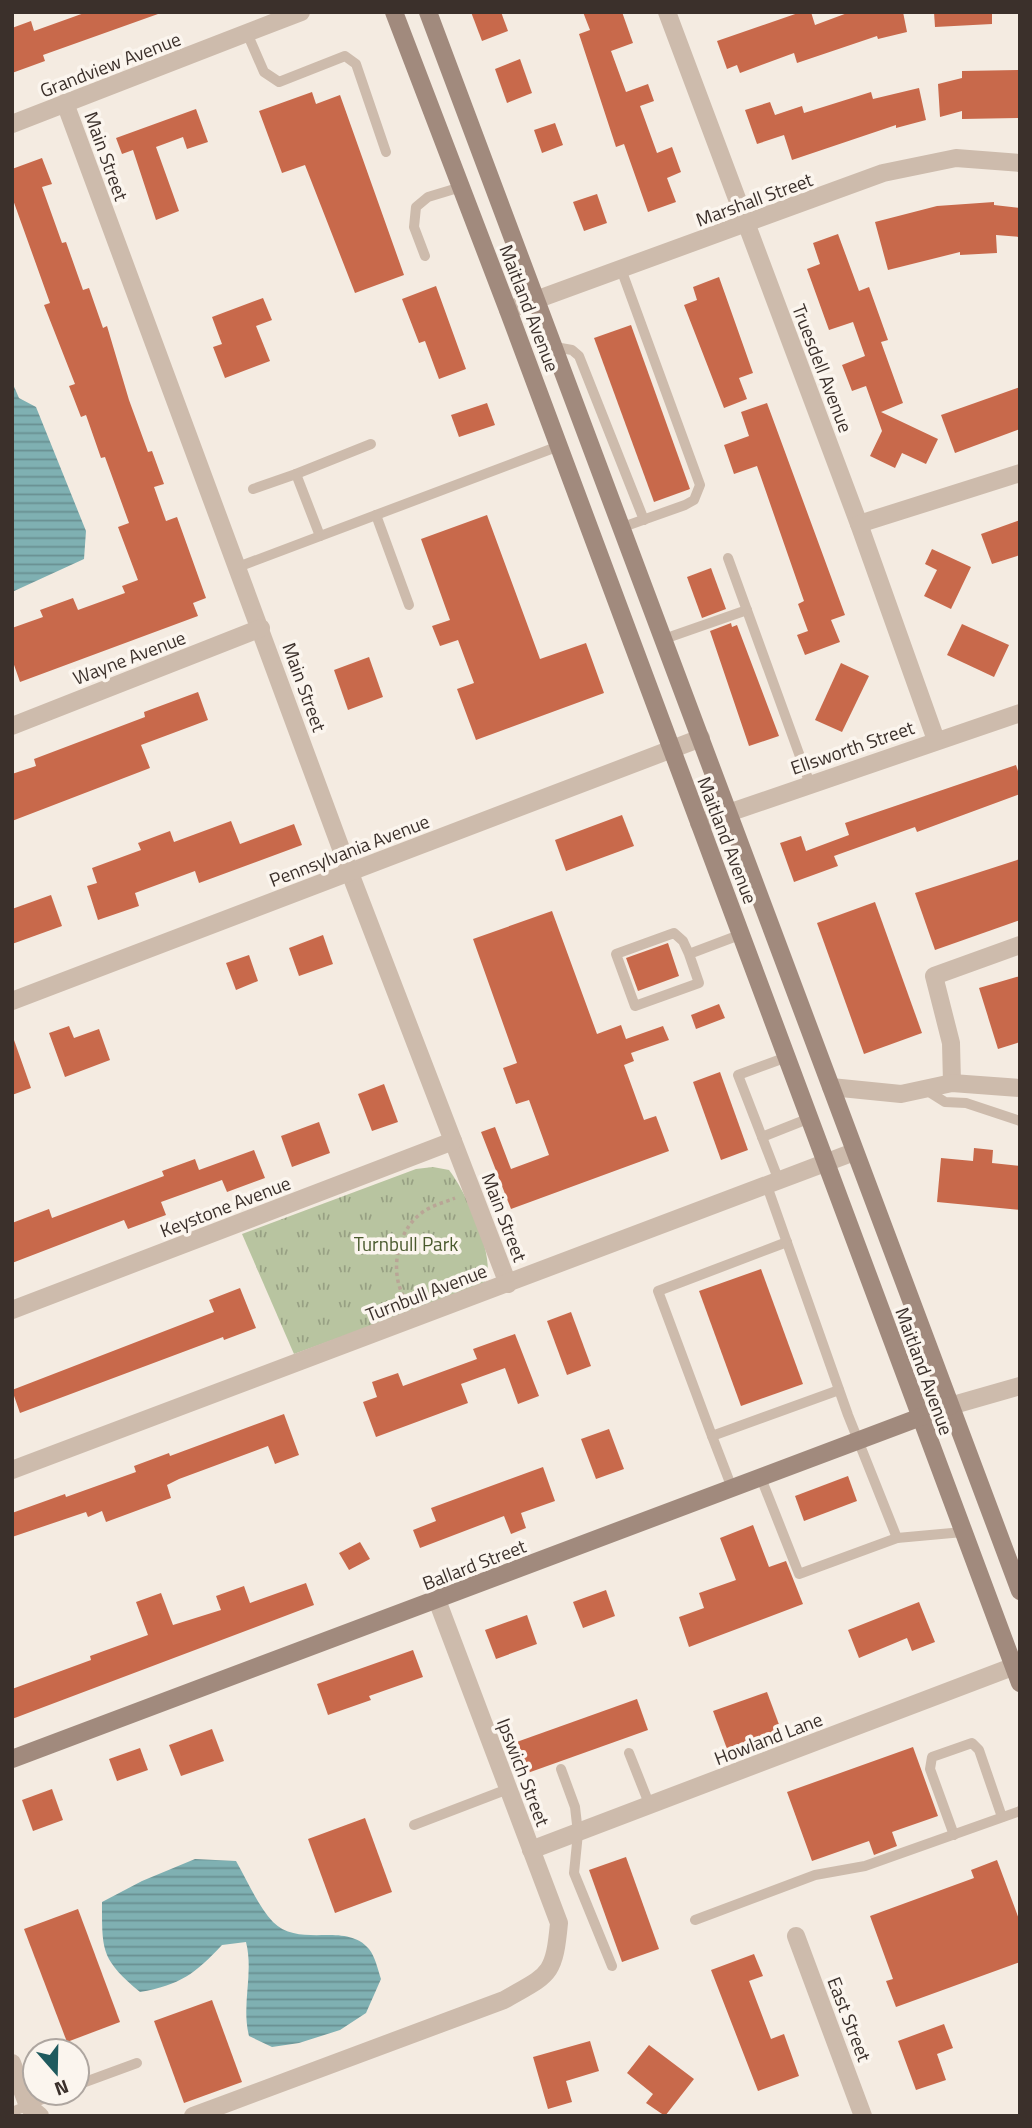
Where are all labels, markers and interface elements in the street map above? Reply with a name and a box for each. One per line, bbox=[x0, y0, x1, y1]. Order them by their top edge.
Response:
street label: Grandview Avenue bbox=[35, 24, 185, 104]
street label: Main Street bbox=[77, 107, 137, 205]
street label: Marshall Street bbox=[691, 164, 817, 234]
street label: Maitland Avenue bbox=[492, 240, 568, 376]
street label: Truesdell Avenue bbox=[785, 300, 861, 436]
street label: Wayne Avenue bbox=[68, 622, 190, 692]
street label: Main Street bbox=[275, 638, 335, 736]
street label: Ellsworth Street bbox=[786, 712, 918, 782]
street label: Maitland Avenue bbox=[690, 772, 766, 908]
street label: Pennsylvania Avenue bbox=[265, 806, 433, 894]
street label: Keystone Avenue bbox=[155, 1168, 295, 1244]
street label: Main Street bbox=[475, 1168, 535, 1266]
park label: Turnbull Park bbox=[354, 1229, 458, 1258]
street label: Turnbull Avenue bbox=[361, 1256, 491, 1328]
street label: Maitland Avenue bbox=[888, 1303, 962, 1439]
street label: Ballard Street bbox=[418, 1531, 530, 1597]
street label: Howland Lane bbox=[710, 1704, 826, 1772]
street label: Ipswich Street bbox=[490, 1714, 558, 1831]
street label: East Street bbox=[821, 1972, 880, 2066]
north arrow bbox=[21, 2037, 91, 2107]
text: N bbox=[51, 2073, 73, 2104]

